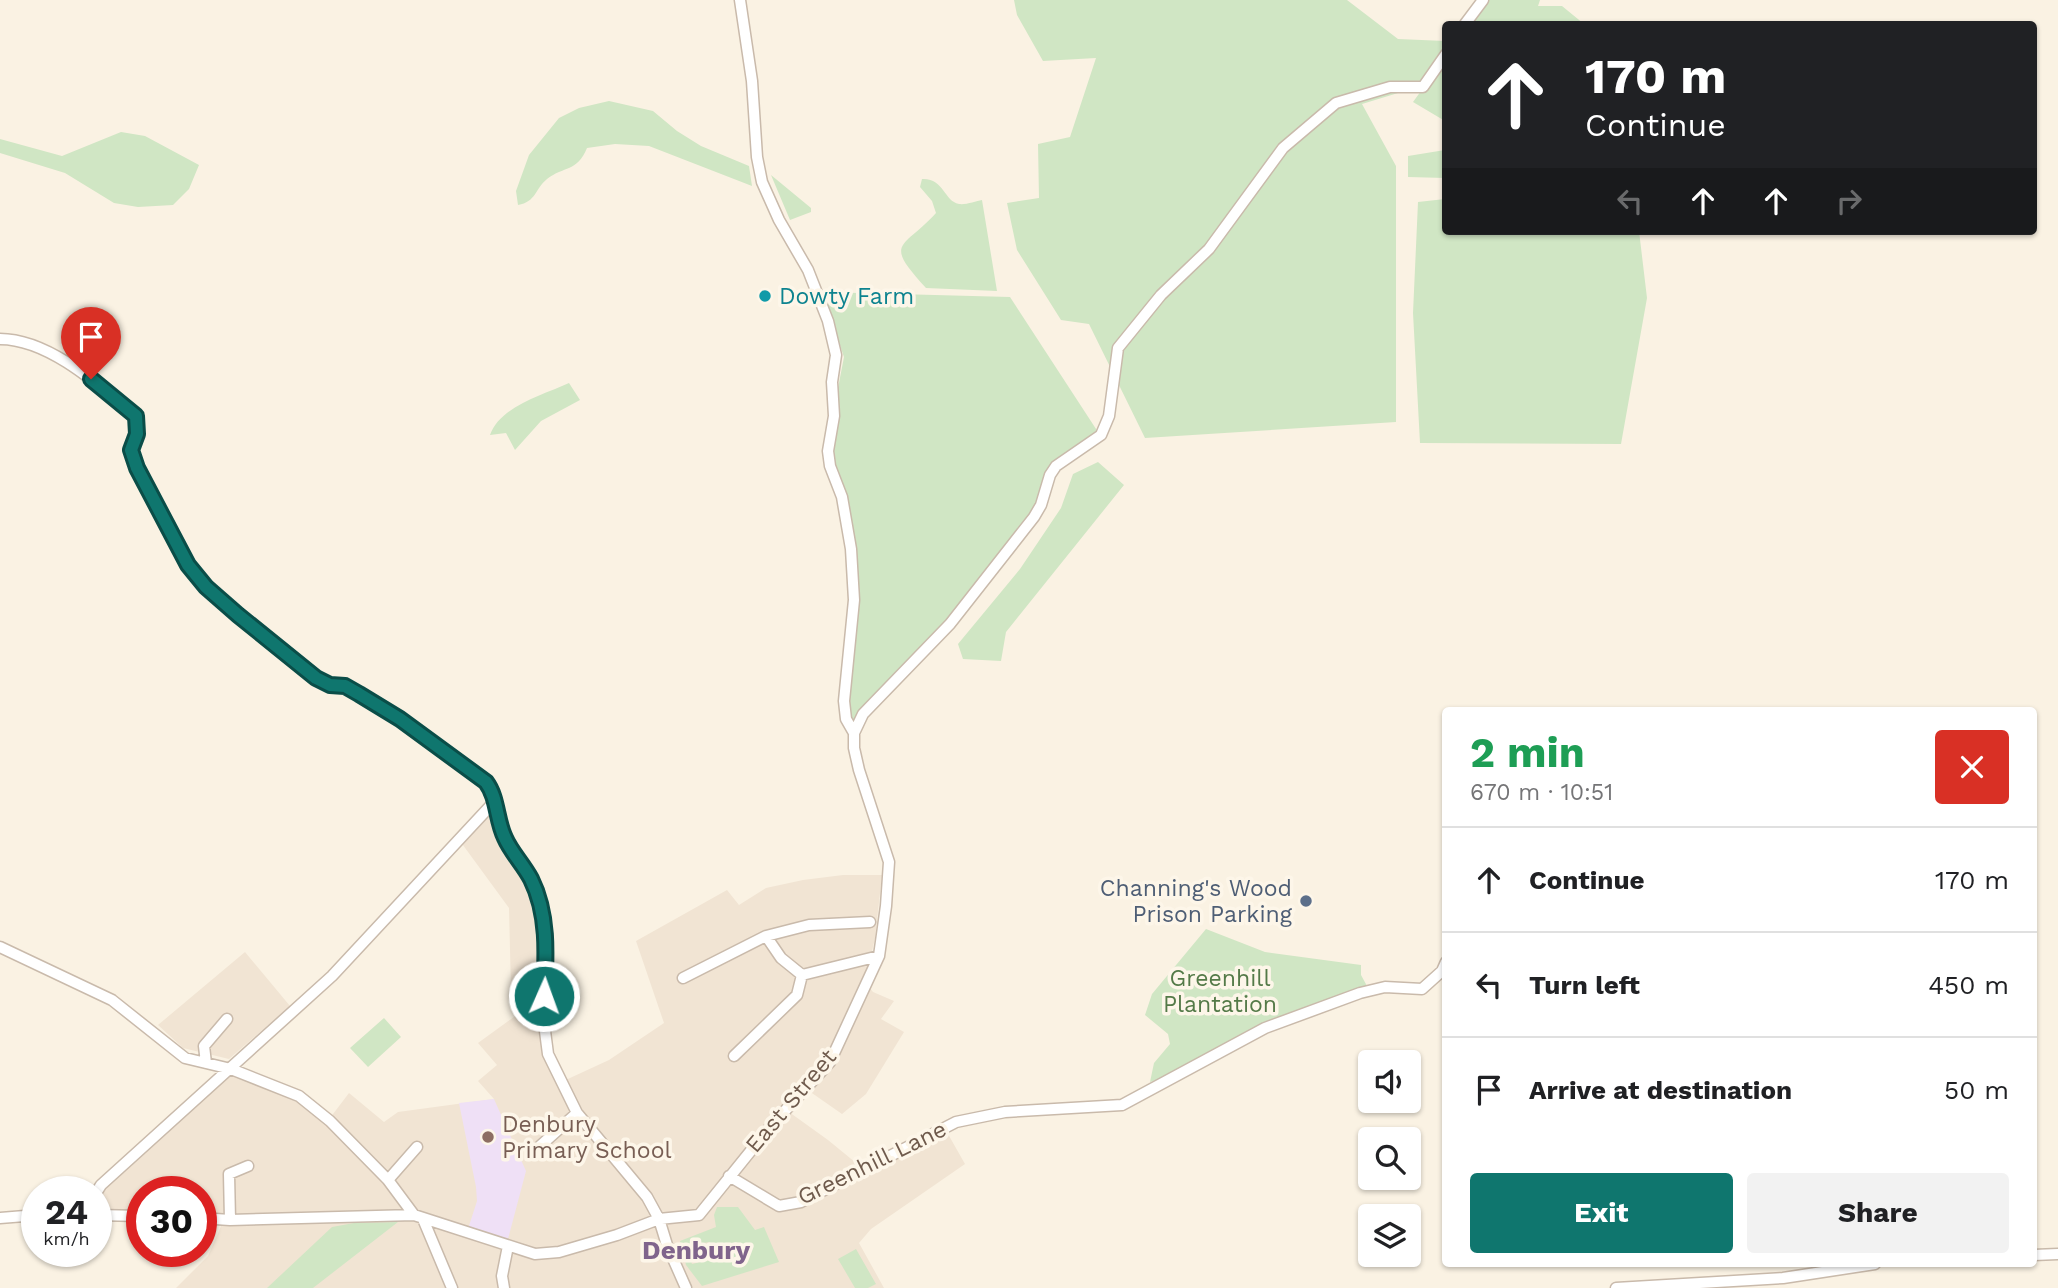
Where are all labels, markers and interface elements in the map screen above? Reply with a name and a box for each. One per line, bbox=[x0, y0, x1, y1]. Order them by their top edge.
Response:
text: 170 m bbox=[1585, 47, 1726, 105]
icon: ahead bbox=[1470, 49, 1561, 140]
text: Continue bbox=[1585, 106, 1726, 144]
icon: left bbox=[1611, 182, 1649, 220]
icon: ahead bbox=[1684, 182, 1722, 220]
icon: ahead bbox=[1757, 182, 1795, 220]
icon: right bbox=[1830, 182, 1868, 220]
place label: Dowty Farm bbox=[779, 283, 914, 310]
marker: Dowty Farm bbox=[757, 288, 773, 304]
pin bbox=[61, 307, 121, 379]
icon: arrive bbox=[72, 318, 110, 356]
text: 2 min bbox=[1470, 728, 1585, 777]
button: close bbox=[1935, 730, 2009, 804]
text: 670 m · 10:51 bbox=[1470, 779, 1613, 806]
icon: ahead bbox=[1470, 861, 1508, 899]
text: Continue bbox=[1529, 865, 1645, 895]
text: 170 m bbox=[1935, 865, 2009, 895]
place label: Channing's Wood Prison Parking bbox=[1100, 875, 1293, 928]
marker: Channing's Wood Prison Parking bbox=[1298, 893, 1314, 909]
position arrow bbox=[507, 959, 581, 1033]
park label: Greenhill Plantation bbox=[1163, 965, 1277, 1018]
icon: left bbox=[1470, 966, 1508, 1004]
text: Turn left bbox=[1529, 970, 1640, 1000]
text: 450 m bbox=[1928, 970, 2009, 1000]
street label: East Street bbox=[740, 1044, 842, 1158]
map controls bbox=[1358, 1050, 1421, 1267]
button: sound bbox=[1358, 1050, 1421, 1113]
icon: arrive bbox=[1470, 1071, 1508, 1109]
text: Arrive at destination bbox=[1529, 1075, 1792, 1105]
text: 50 m bbox=[1944, 1075, 2009, 1105]
place label: Denbury Primary School bbox=[502, 1111, 672, 1164]
street label: Greenhill Lane bbox=[793, 1115, 951, 1211]
button: search bbox=[1358, 1127, 1421, 1190]
marker: Denbury Primary School bbox=[480, 1129, 496, 1145]
button: Exit bbox=[1470, 1173, 1733, 1253]
button: Share bbox=[1747, 1173, 2009, 1253]
speed limit sign: 30 bbox=[126, 1176, 217, 1267]
text: 24 bbox=[45, 1191, 88, 1233]
button: layers bbox=[1358, 1204, 1421, 1267]
text: km/h bbox=[43, 1228, 90, 1249]
district label: Denbury bbox=[642, 1235, 750, 1265]

